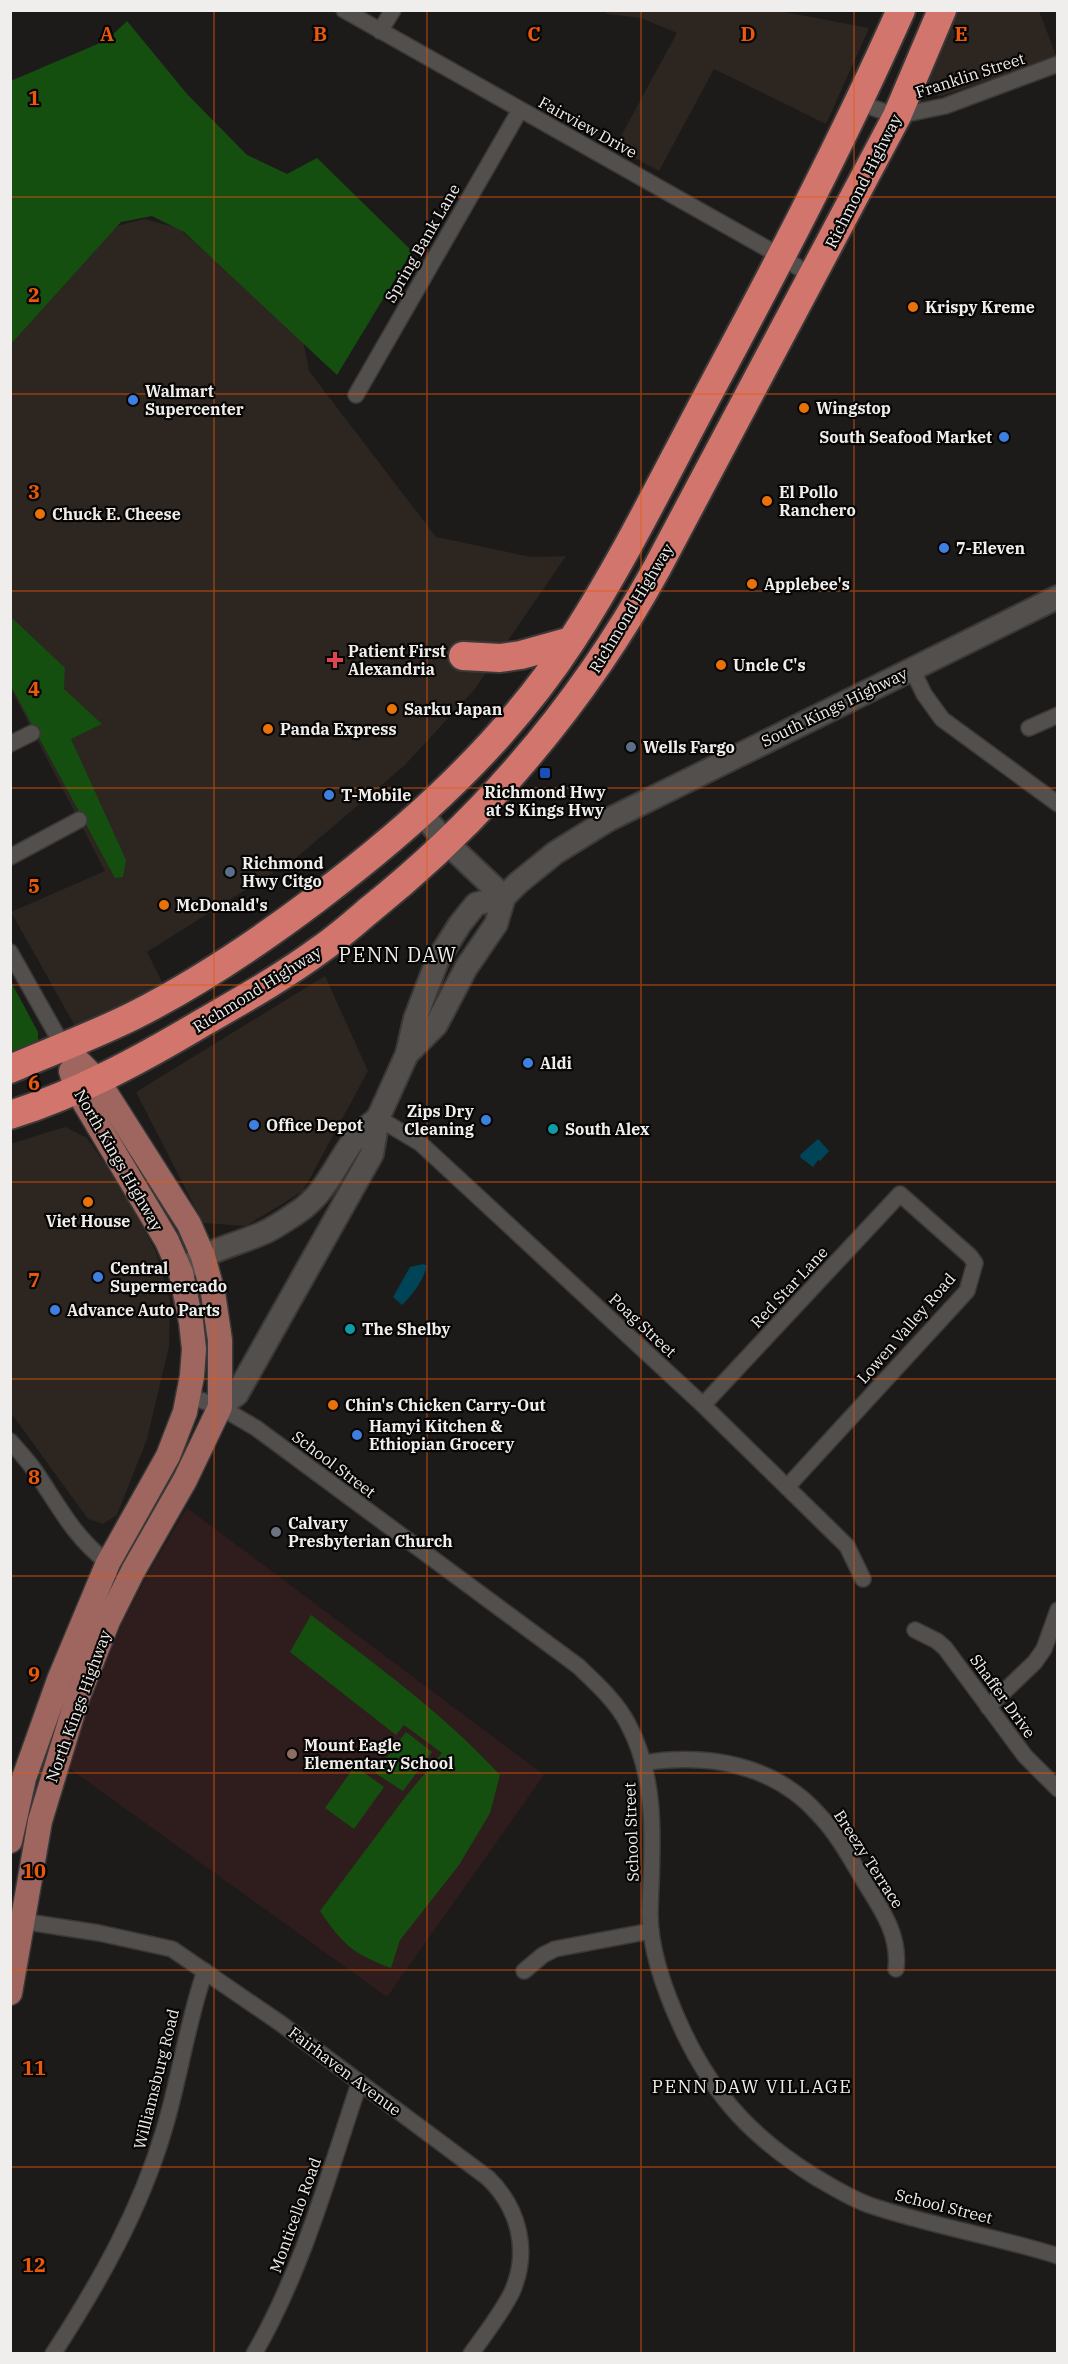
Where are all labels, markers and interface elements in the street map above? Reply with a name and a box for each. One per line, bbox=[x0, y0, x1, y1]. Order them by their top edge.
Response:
text: A bbox=[100, 20, 114, 47]
text: B bbox=[313, 20, 327, 47]
text: C bbox=[527, 20, 541, 47]
text: D bbox=[740, 20, 756, 47]
text: E bbox=[954, 20, 968, 47]
street label: Franklin Street bbox=[913, 48, 1028, 102]
text: 1 bbox=[28, 84, 40, 111]
street label: Fairview Drive bbox=[535, 92, 641, 162]
street label: Richmond Highway bbox=[821, 110, 906, 251]
street label: Spring Bank Lane bbox=[380, 180, 464, 306]
text: 2 bbox=[28, 281, 40, 308]
place label: Krispy Kreme bbox=[925, 297, 1035, 317]
marker: Krispy Kreme bbox=[906, 300, 920, 314]
place label: Walmart Supercenter bbox=[145, 381, 244, 419]
marker: Walmart Supercenter bbox=[126, 393, 140, 407]
place label: Wingstop bbox=[816, 398, 891, 418]
marker: Wingstop bbox=[797, 401, 811, 415]
place label: South Seafood Market bbox=[819, 427, 992, 447]
marker: South Seafood Market bbox=[997, 430, 1011, 444]
text: 3 bbox=[28, 478, 40, 505]
place label: El Pollo Ranchero bbox=[779, 482, 856, 520]
marker: El Pollo Ranchero bbox=[760, 494, 774, 508]
place label: Chuck E. Cheese bbox=[52, 504, 181, 524]
marker: Chuck E. Cheese bbox=[33, 507, 47, 521]
place label: 7-Eleven bbox=[956, 538, 1025, 558]
street label: Richmond Highway bbox=[584, 539, 678, 676]
marker: 7-Eleven bbox=[937, 541, 951, 555]
place label: Applebee's bbox=[764, 574, 850, 594]
marker: Applebee's bbox=[745, 577, 759, 591]
place label: Patient First Alexandria bbox=[348, 641, 446, 679]
marker: Patient First Alexandria bbox=[326, 651, 344, 669]
place label: Uncle C's bbox=[733, 655, 806, 675]
marker: Uncle C's bbox=[714, 658, 728, 672]
street label: South Kings Highway bbox=[758, 663, 911, 751]
text: 4 bbox=[28, 675, 40, 702]
place label: Sarku Japan bbox=[404, 699, 503, 719]
marker: Sarku Japan bbox=[385, 702, 399, 716]
place label: Panda Express bbox=[280, 719, 397, 739]
marker: Panda Express bbox=[261, 722, 275, 736]
place label: Wells Fargo bbox=[643, 737, 735, 757]
marker: Wells Fargo bbox=[624, 740, 638, 754]
marker: Richmond Hwy at S Kings Hwy bbox=[538, 766, 552, 780]
place label: Richmond Hwy at S Kings Hwy bbox=[484, 782, 607, 820]
place label: T-Mobile bbox=[341, 785, 411, 805]
marker: T-Mobile bbox=[322, 788, 336, 802]
place label: Richmond Hwy Citgo bbox=[242, 853, 324, 891]
marker: Richmond Hwy Citgo bbox=[223, 865, 237, 879]
text: 5 bbox=[28, 872, 40, 899]
place label: McDonald's bbox=[176, 895, 268, 915]
marker: McDonald's bbox=[157, 898, 171, 912]
street label: Richmond Highway bbox=[189, 941, 325, 1037]
district label: PENN DAW bbox=[338, 941, 458, 968]
place label: Aldi bbox=[540, 1053, 572, 1073]
marker: Aldi bbox=[521, 1056, 535, 1070]
text: 6 bbox=[28, 1069, 40, 1096]
street label: North Kings Highway bbox=[70, 1086, 168, 1235]
place label: Zips Dry Cleaning bbox=[404, 1101, 475, 1139]
marker: Zips Dry Cleaning bbox=[479, 1113, 493, 1127]
place label: Office Depot bbox=[266, 1115, 363, 1135]
marker: Office Depot bbox=[247, 1118, 261, 1132]
place label: South Alex bbox=[565, 1119, 650, 1139]
marker: South Alex bbox=[546, 1122, 560, 1136]
marker: Viet House bbox=[81, 1195, 95, 1209]
place label: Viet House bbox=[46, 1211, 130, 1231]
street label: Red Star Lane bbox=[746, 1242, 832, 1332]
place label: Central Supermercado bbox=[110, 1258, 227, 1296]
text: 7 bbox=[28, 1266, 40, 1293]
street label: Lowen Valley Road bbox=[852, 1268, 960, 1387]
marker: Central Supermercado bbox=[91, 1270, 105, 1284]
street label: Poag Street bbox=[605, 1289, 681, 1361]
place label: Advance Auto Parts bbox=[67, 1300, 220, 1320]
marker: Advance Auto Parts bbox=[48, 1303, 62, 1317]
place label: The Shelby bbox=[362, 1319, 451, 1339]
marker: The Shelby bbox=[343, 1322, 357, 1336]
place label: Chin's Chicken Carry-Out bbox=[345, 1395, 546, 1415]
marker: Chin's Chicken Carry-Out bbox=[326, 1398, 340, 1412]
place label: Hamyi Kitchen & Ethiopian Grocery bbox=[369, 1416, 515, 1454]
street label: School Street bbox=[288, 1426, 380, 1502]
marker: Hamyi Kitchen & Ethiopian Grocery bbox=[350, 1428, 364, 1442]
text: 8 bbox=[28, 1463, 40, 1490]
place label: Calvary Presbyterian Church bbox=[288, 1513, 453, 1551]
marker: Calvary Presbyterian Church bbox=[269, 1525, 283, 1539]
street label: North Kings Highway bbox=[41, 1627, 115, 1785]
street label: Shaffer Drive bbox=[966, 1650, 1040, 1742]
text: 9 bbox=[28, 1660, 40, 1687]
place label: Mount Eagle Elementary School bbox=[304, 1735, 453, 1773]
marker: Mount Eagle Elementary School bbox=[285, 1747, 299, 1761]
street label: School Street bbox=[619, 1782, 643, 1882]
street label: Breezy Terrace bbox=[830, 1806, 908, 1912]
text: 10 bbox=[22, 1857, 46, 1884]
street label: Williamsburg Road bbox=[129, 2007, 183, 2151]
street label: Fairhaven Avenue bbox=[285, 2022, 405, 2120]
text: 11 bbox=[22, 2054, 46, 2081]
district label: PENN DAW VILLAGE bbox=[652, 2075, 852, 2098]
street label: Monticello Road bbox=[265, 2154, 325, 2275]
street label: School Street bbox=[893, 2184, 995, 2228]
text: 12 bbox=[22, 2251, 46, 2278]

